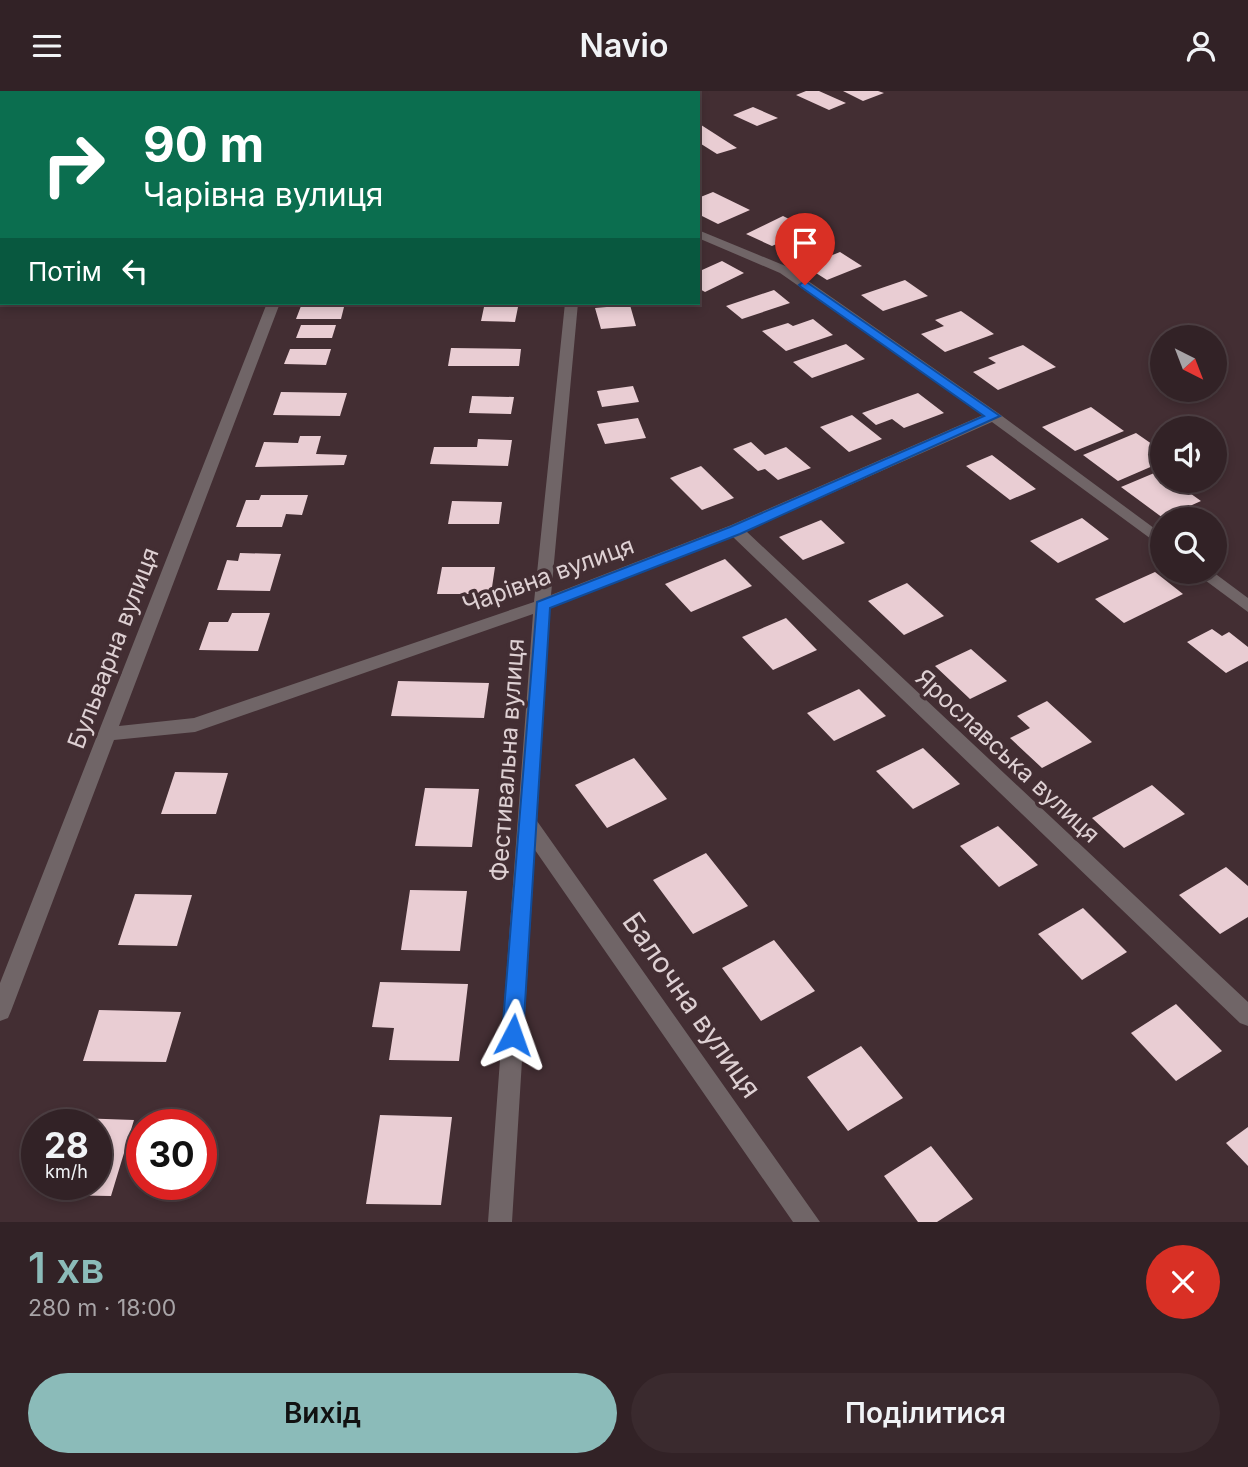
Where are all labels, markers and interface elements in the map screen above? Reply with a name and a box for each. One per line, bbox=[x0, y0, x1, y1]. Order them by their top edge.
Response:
text: Navio bbox=[580, 26, 668, 65]
icon: menu bbox=[28, 27, 66, 65]
icon: person bbox=[1182, 27, 1220, 65]
text: 90 m bbox=[143, 115, 264, 174]
icon: right bbox=[28, 119, 119, 210]
text: Чарівна вулиця bbox=[143, 175, 383, 214]
pin bbox=[775, 213, 835, 285]
icon: arrive bbox=[786, 224, 824, 262]
icon: left bbox=[116, 252, 154, 290]
text: Потім bbox=[28, 256, 102, 287]
north arrow bbox=[1150, 325, 1227, 403]
map controls bbox=[1150, 325, 1227, 584]
button: sound bbox=[1150, 416, 1227, 493]
button: search bbox=[1150, 507, 1227, 584]
street label: Чарівна вулиця bbox=[458, 531, 638, 619]
street label: Бульварна вулиця bbox=[61, 543, 165, 753]
street label: Фестивальна вулиця bbox=[484, 637, 530, 883]
street label: Ярославська вулиця bbox=[910, 663, 1106, 849]
street label: Балочна вулиця bbox=[615, 906, 769, 1104]
position arrow bbox=[476, 998, 550, 1072]
speed limit sign: 30 bbox=[126, 1109, 217, 1200]
text: 28 bbox=[44, 1124, 89, 1166]
text: km/h bbox=[45, 1161, 88, 1182]
text: 1 хв bbox=[28, 1242, 104, 1293]
button: close bbox=[1146, 1245, 1220, 1319]
text: 280 m · 18:00 bbox=[28, 1294, 176, 1322]
button: Вихід bbox=[28, 1373, 617, 1453]
button: Поділитися bbox=[631, 1373, 1220, 1453]

